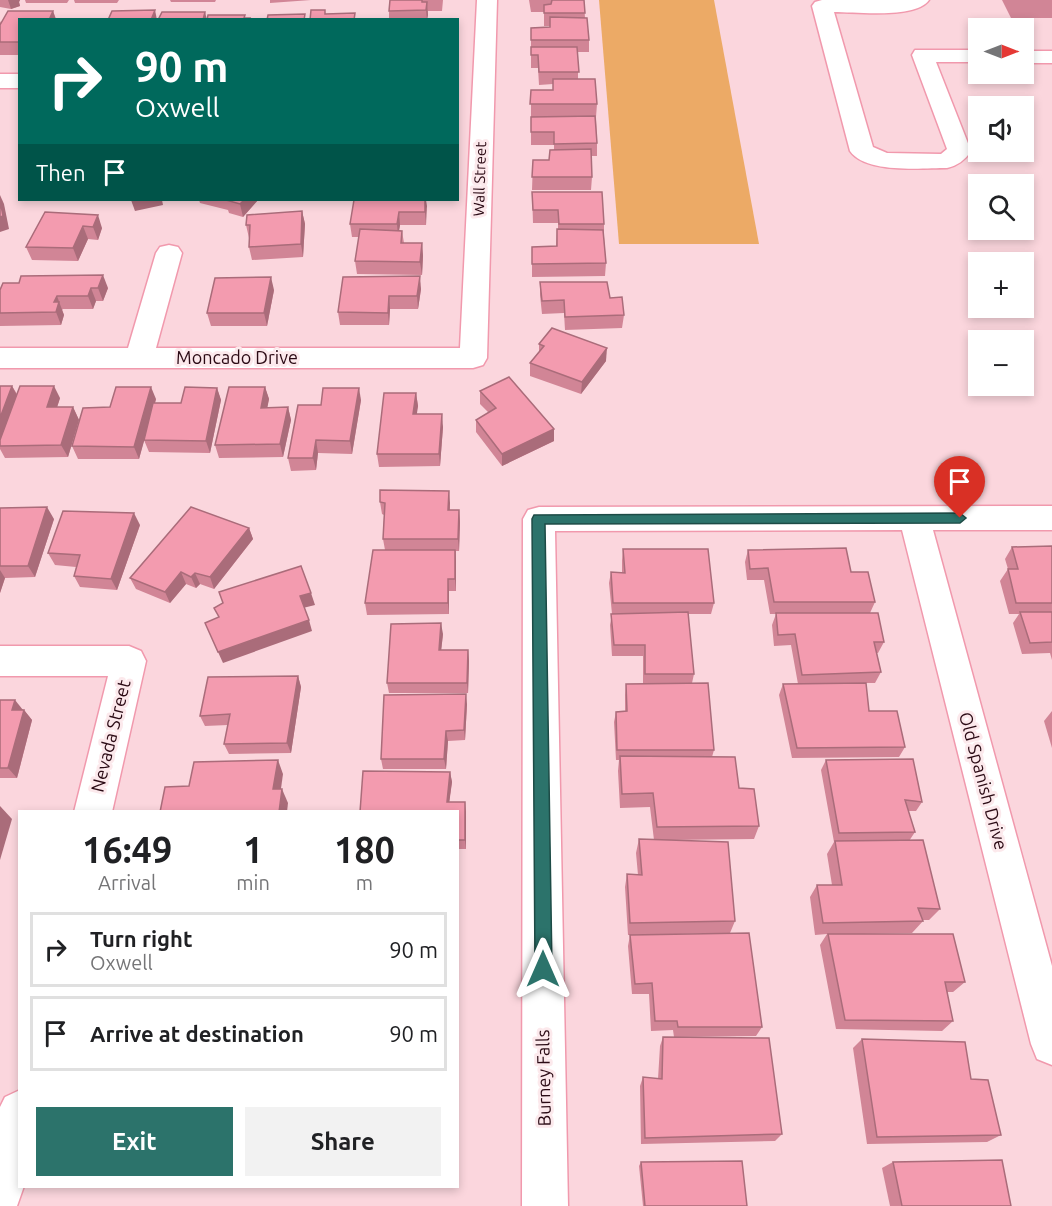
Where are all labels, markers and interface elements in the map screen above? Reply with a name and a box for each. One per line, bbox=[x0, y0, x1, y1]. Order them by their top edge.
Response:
north arrow bbox=[968, 18, 1034, 84]
map controls bbox=[968, 18, 1034, 396]
icon: right bbox=[36, 42, 114, 120]
text: 90 m bbox=[135, 43, 229, 90]
text: Oxwell bbox=[135, 92, 220, 122]
button: sound bbox=[968, 96, 1034, 162]
street label: Wall Street bbox=[470, 141, 489, 216]
icon: arrive bbox=[98, 156, 131, 189]
text: Then bbox=[36, 160, 86, 185]
button: search bbox=[968, 174, 1034, 240]
button: + bbox=[968, 252, 1034, 318]
button: − bbox=[968, 330, 1034, 396]
street label: Moncado Drive bbox=[176, 347, 298, 367]
pin bbox=[934, 456, 985, 518]
icon: arrive bbox=[943, 465, 976, 498]
street label: Nevada Street bbox=[86, 678, 134, 794]
street label: Old Spanish Drive bbox=[956, 710, 1012, 852]
text: 16:49 bbox=[82, 829, 172, 870]
text: 1 bbox=[243, 829, 263, 870]
text: 180 bbox=[334, 829, 395, 870]
text: Arrival bbox=[98, 871, 156, 894]
text: min bbox=[236, 871, 270, 894]
text: m bbox=[356, 871, 373, 894]
text: Turn right bbox=[90, 926, 192, 951]
icon: right bbox=[39, 933, 72, 966]
text: 90 m bbox=[389, 937, 438, 962]
position arrow bbox=[511, 937, 575, 1001]
text: Oxwell bbox=[90, 951, 153, 974]
icon: arrive bbox=[39, 1017, 72, 1050]
text: Arrive at destination bbox=[90, 1021, 304, 1046]
text: 90 m bbox=[389, 1021, 438, 1046]
street label: Burney Falls bbox=[532, 1029, 554, 1127]
button: Exit bbox=[36, 1107, 233, 1176]
button: Share bbox=[245, 1107, 441, 1176]

